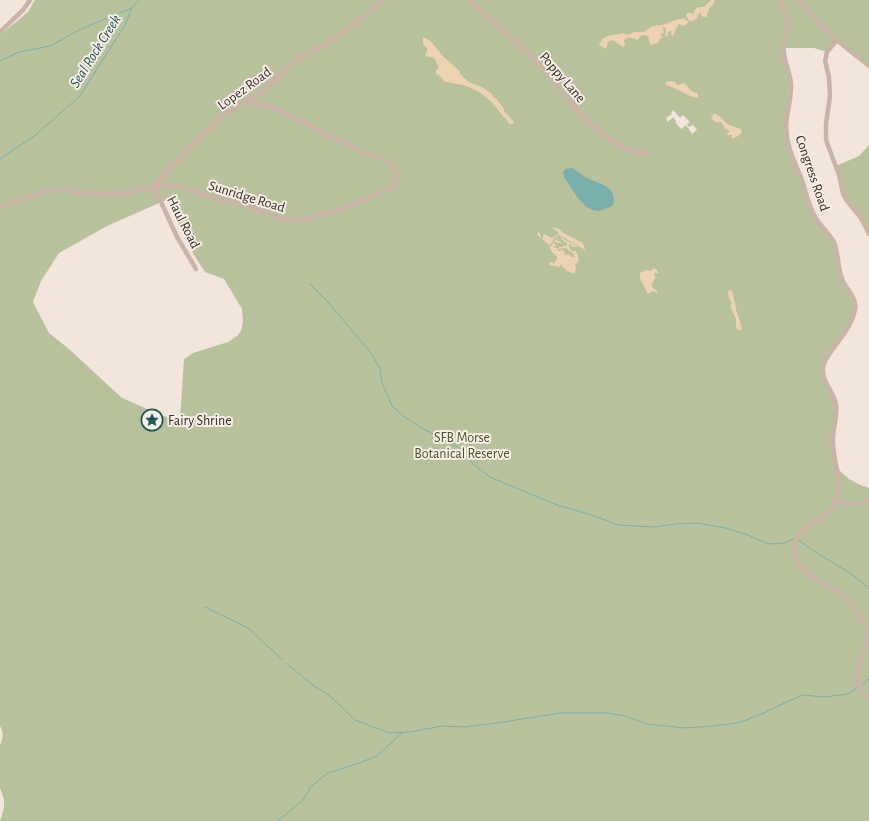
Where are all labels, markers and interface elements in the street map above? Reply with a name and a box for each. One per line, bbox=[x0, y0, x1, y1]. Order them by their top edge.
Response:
water label: Seal Rock Creek bbox=[67, 12, 124, 90]
street label: Poppy Lane bbox=[537, 50, 588, 106]
street label: Lopez Road bbox=[215, 65, 274, 113]
street label: Congress Road bbox=[793, 134, 832, 213]
street label: Sunridge Road bbox=[207, 179, 287, 215]
street label: Haul Road bbox=[164, 194, 202, 251]
place icon: Fairy Shrine bbox=[140, 408, 164, 432]
place label: Fairy Shrine bbox=[168, 414, 232, 428]
park label: SFB Morse Botanical Reserve bbox=[414, 431, 510, 461]

